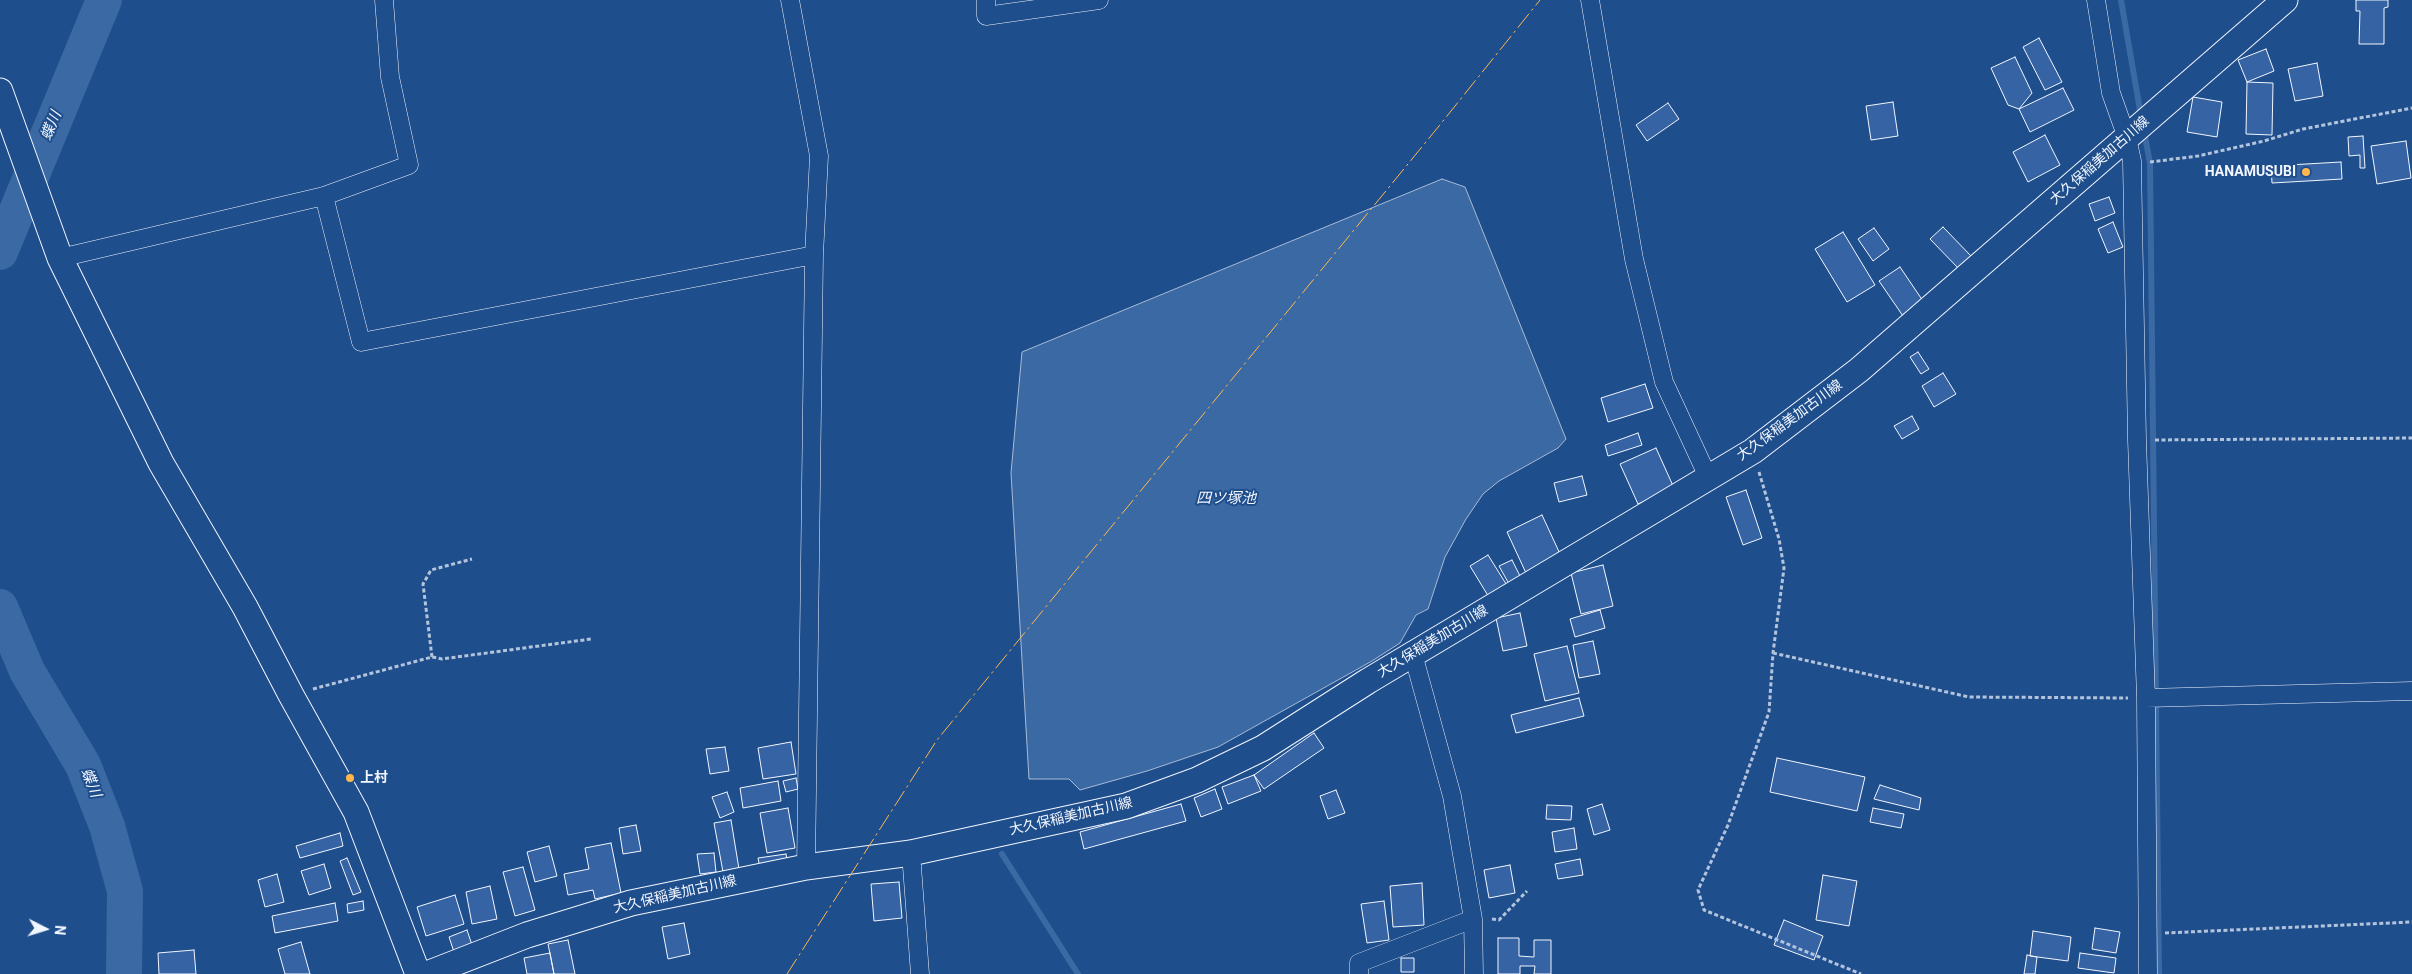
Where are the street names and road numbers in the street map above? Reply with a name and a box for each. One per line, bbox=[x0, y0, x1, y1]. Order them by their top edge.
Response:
street label: 大久保稲美加古川線 bbox=[2047, 113, 2153, 209]
street label: 大久保稲美加古川線 bbox=[1734, 377, 1846, 465]
street label: 大久保稲美加古川線 bbox=[1375, 602, 1491, 682]
street label: 大久保稲美加古川線 bbox=[1008, 795, 1134, 839]
street label: 大久保稲美加古川線 bbox=[612, 873, 738, 917]

